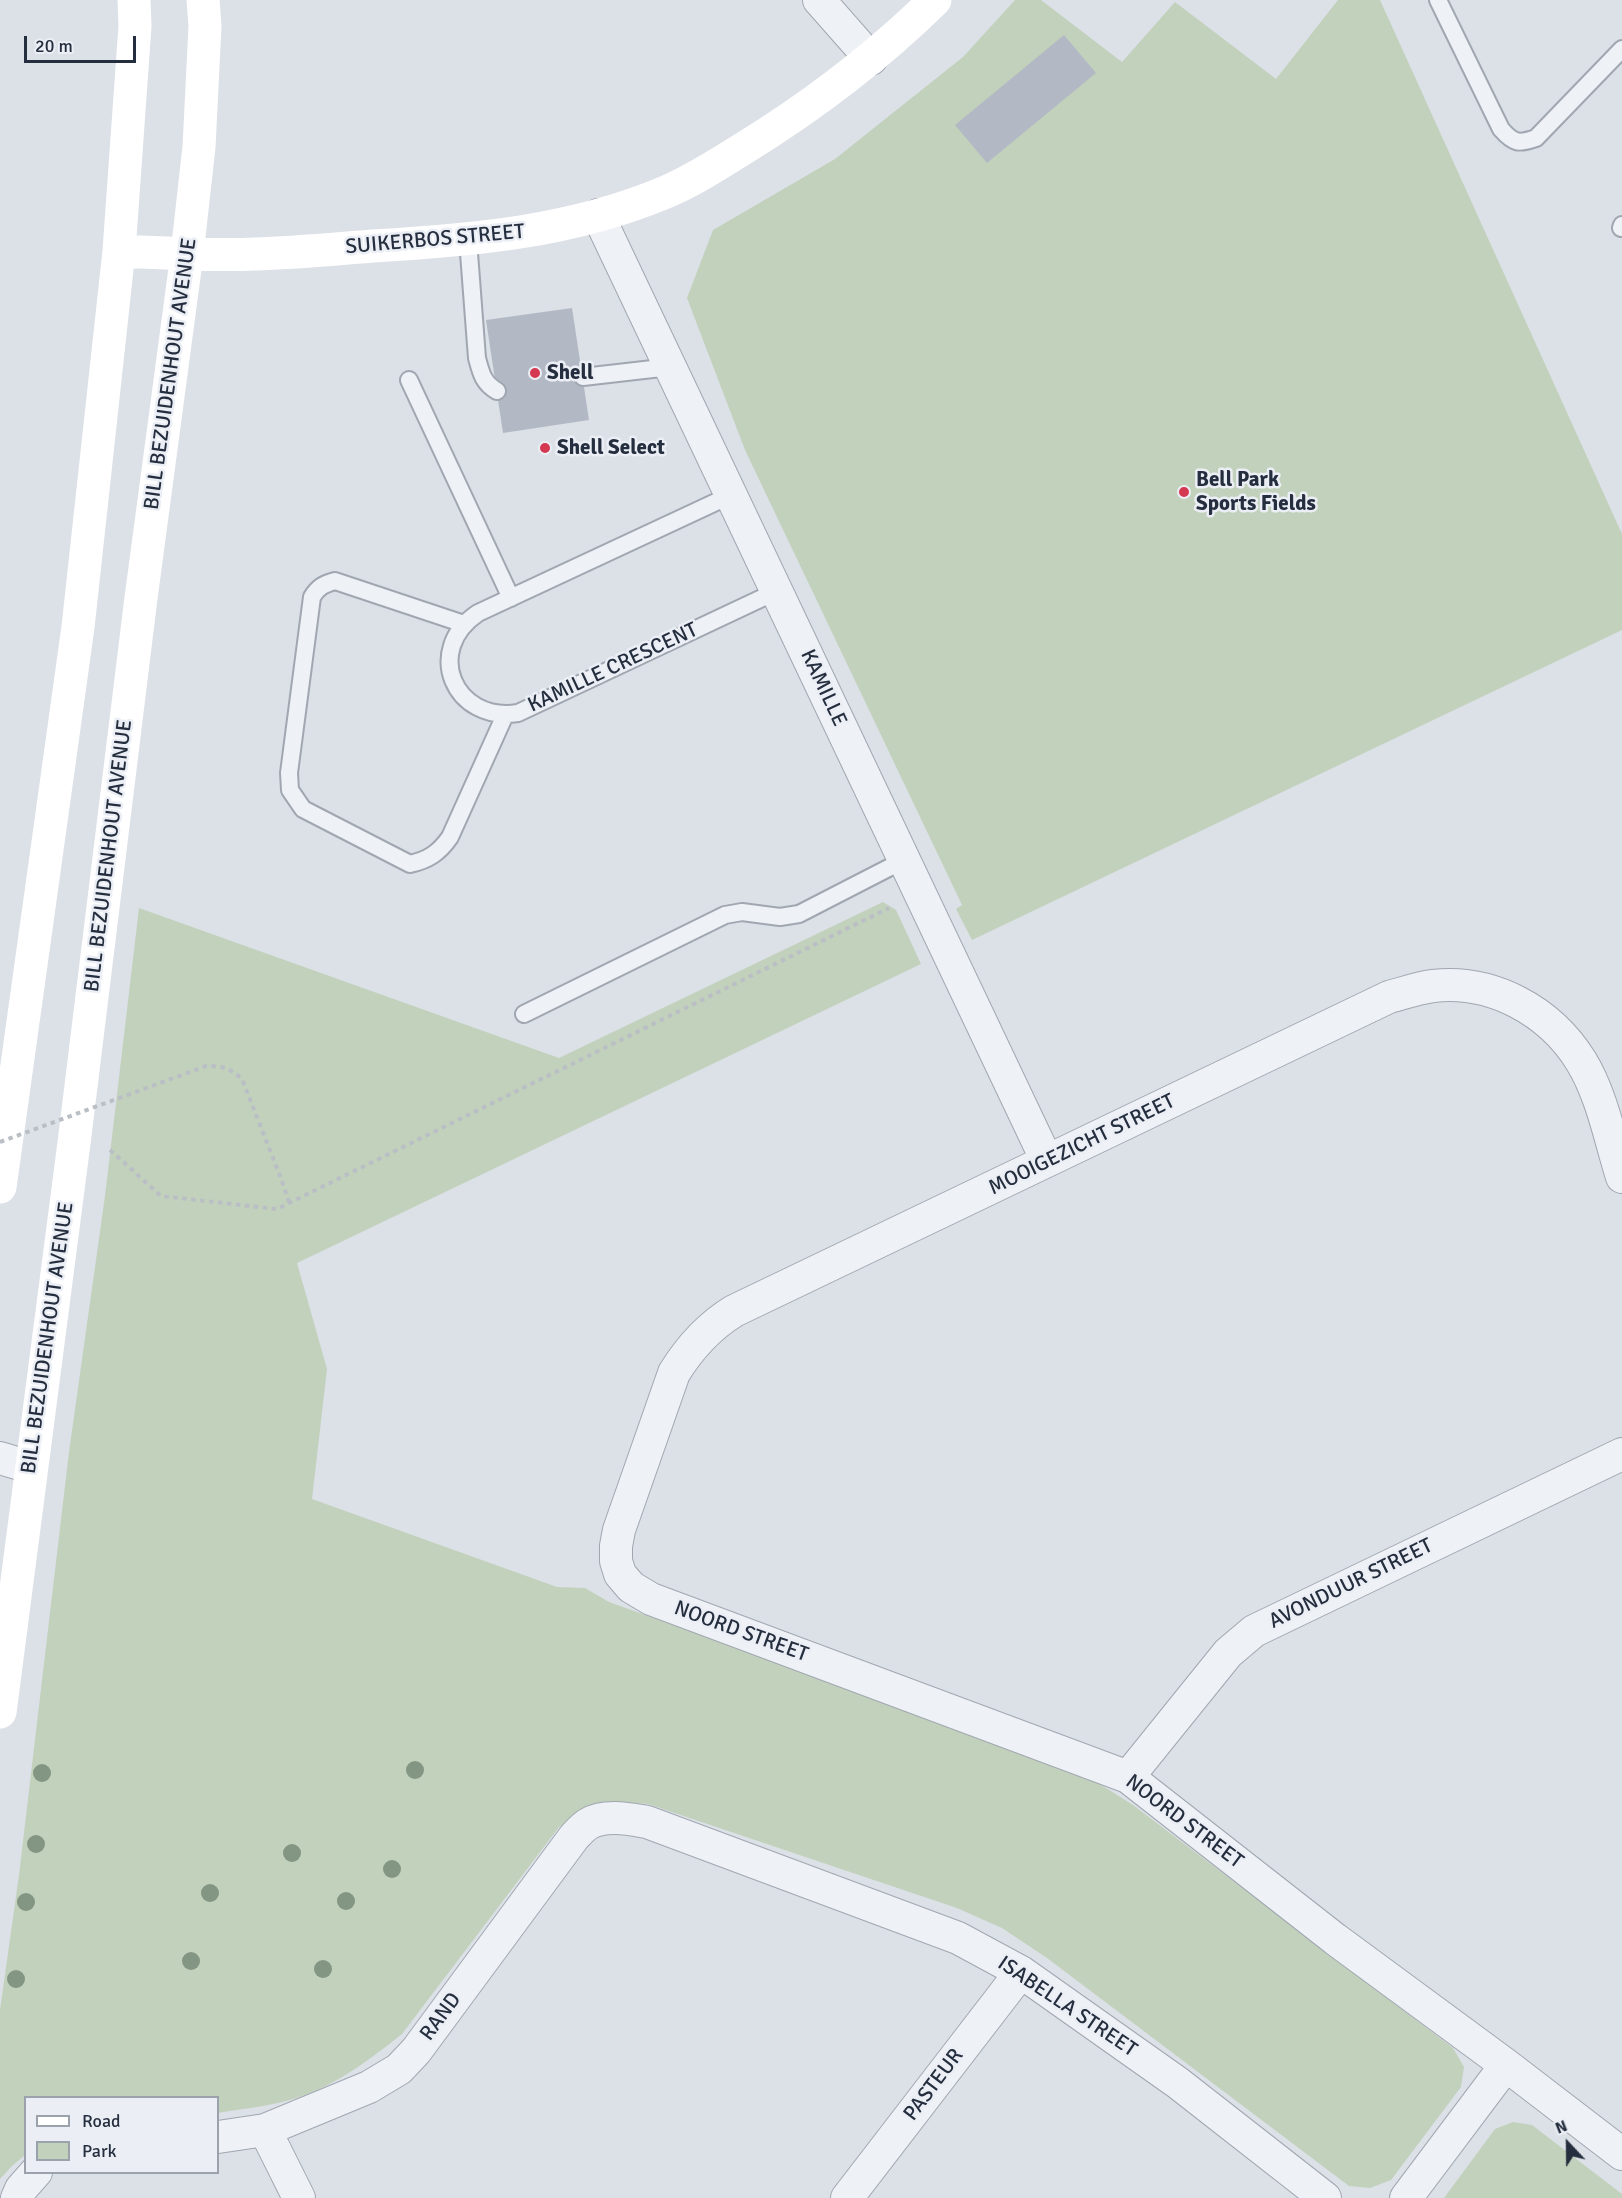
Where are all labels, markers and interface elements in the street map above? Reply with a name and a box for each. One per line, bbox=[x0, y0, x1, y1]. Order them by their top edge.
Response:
scale bar bbox=[27, 24, 140, 62]
text: 20 m bbox=[35, 35, 73, 57]
street label: SUIKERBOS STREET bbox=[344, 220, 526, 260]
street label: BILL BEZUIDENHOUT AVENUE bbox=[139, 236, 203, 512]
place label: Shell bbox=[547, 360, 593, 386]
marker: Shell bbox=[528, 366, 542, 380]
place label: Shell Select bbox=[557, 435, 665, 461]
marker: Shell Select bbox=[538, 441, 552, 455]
place label: Bell Park Sports Fields bbox=[1196, 467, 1316, 517]
marker: Bell Park Sports Fields bbox=[1177, 485, 1191, 499]
street label: KAMILLE CRESCENT bbox=[524, 618, 702, 718]
street label: KAMILLE bbox=[794, 646, 852, 730]
street label: BILL BEZUIDENHOUT AVENUE bbox=[80, 718, 138, 994]
street label: MOOIGEZICHT STREET bbox=[985, 1089, 1179, 1201]
street label: BILL BEZUIDENHOUT AVENUE bbox=[16, 1200, 80, 1476]
street label: AVONDUUR STREET bbox=[1265, 1533, 1437, 1635]
street label: NOORD STREET bbox=[670, 1596, 812, 1668]
street label: NOORD STREET bbox=[1120, 1770, 1248, 1874]
street label: ISABELLA STREET bbox=[993, 1951, 1141, 2063]
street label: RAND bbox=[415, 1988, 467, 2046]
street label: PASTEUR bbox=[899, 2044, 969, 2126]
legend bbox=[24, 2096, 219, 2174]
text: Road bbox=[82, 2110, 121, 2132]
north arrow bbox=[1538, 2114, 1598, 2174]
text: N bbox=[1552, 2116, 1570, 2139]
text: Park bbox=[82, 2140, 117, 2162]

